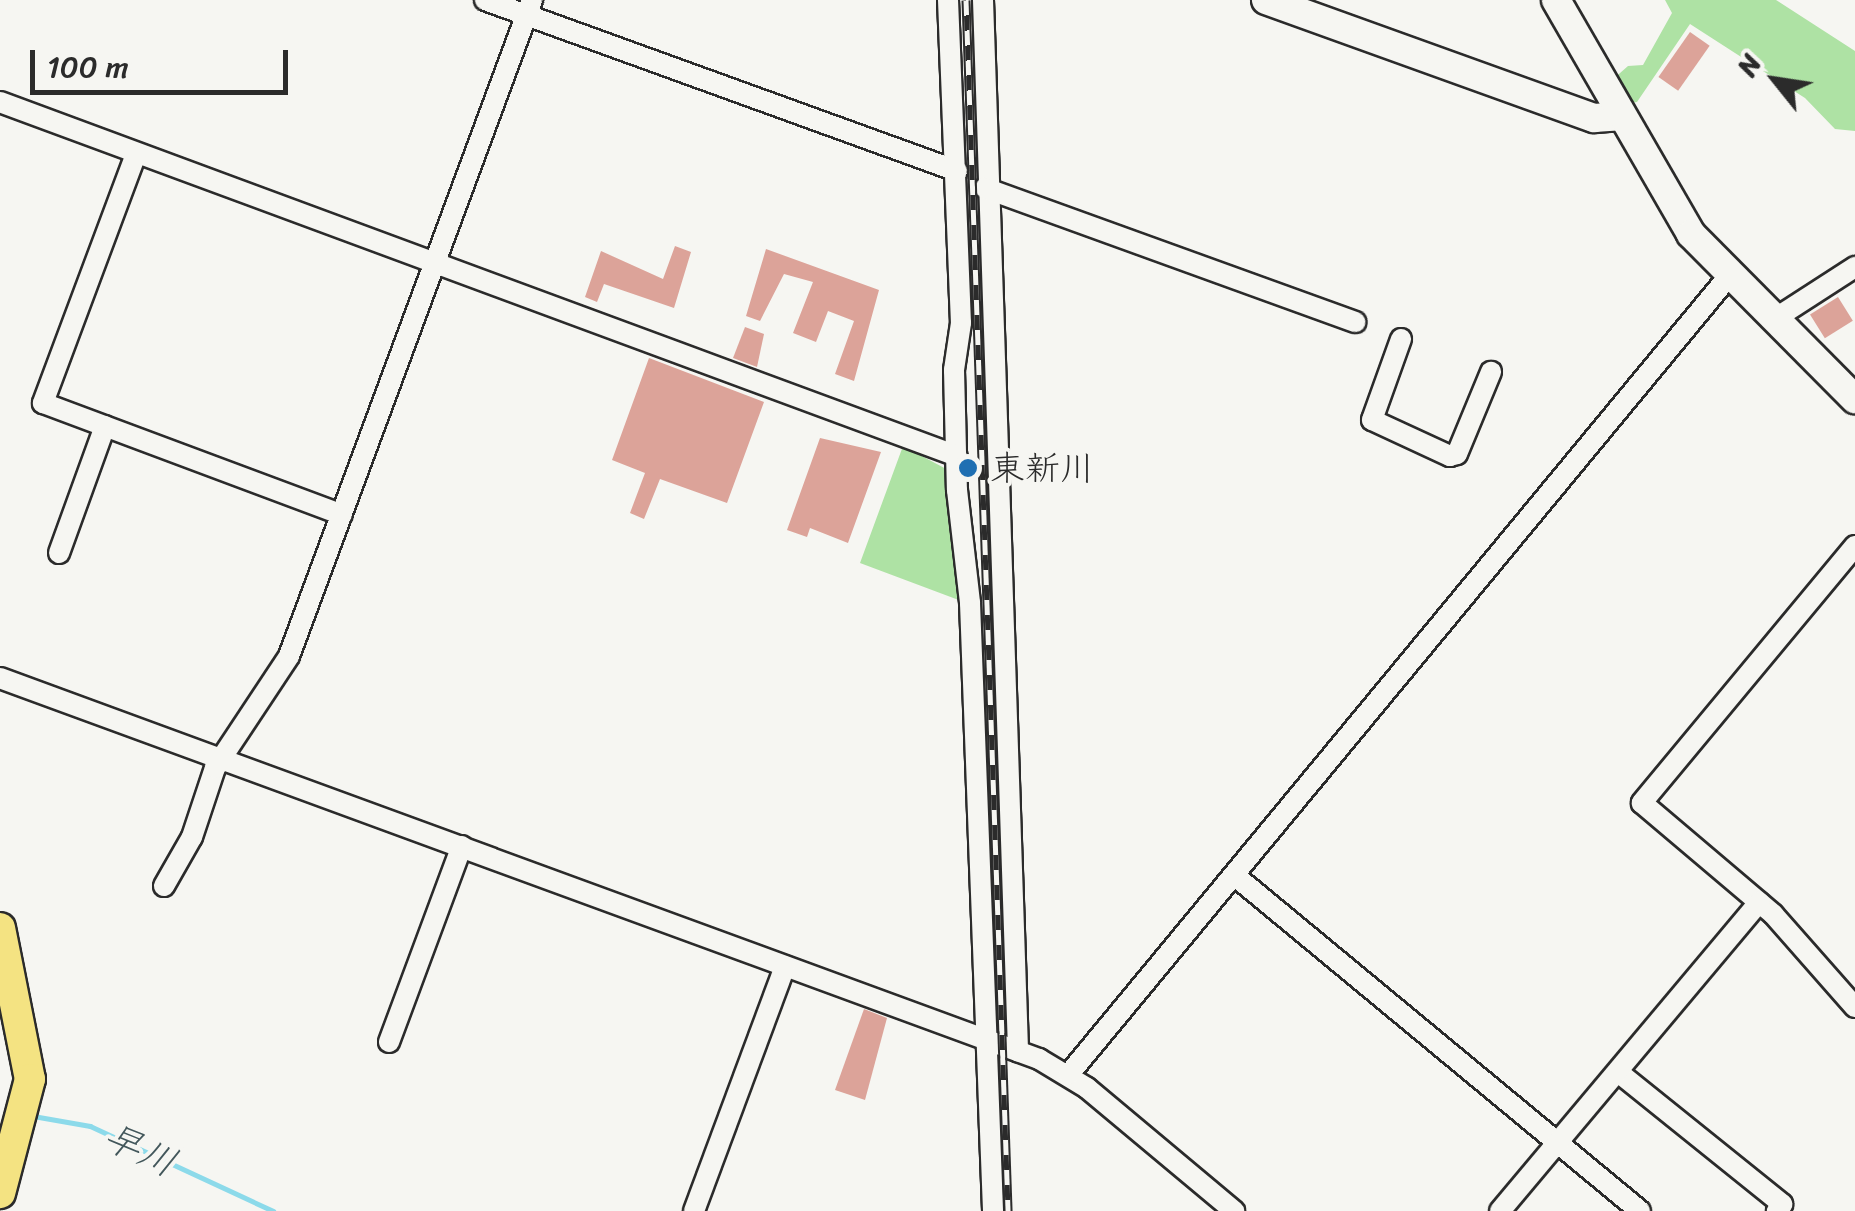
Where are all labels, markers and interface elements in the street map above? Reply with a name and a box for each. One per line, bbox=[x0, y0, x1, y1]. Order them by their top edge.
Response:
scale bar bbox=[35, 30, 292, 92]
north arrow bbox=[1725, 30, 1825, 130]
text: 100 m bbox=[47, 40, 129, 94]
text: N bbox=[1723, 44, 1775, 85]
place label: 東新川 bbox=[990, 447, 1095, 489]
marker: 東新川 bbox=[955, 455, 981, 481]
water label: 早川 bbox=[96, 1113, 184, 1187]

